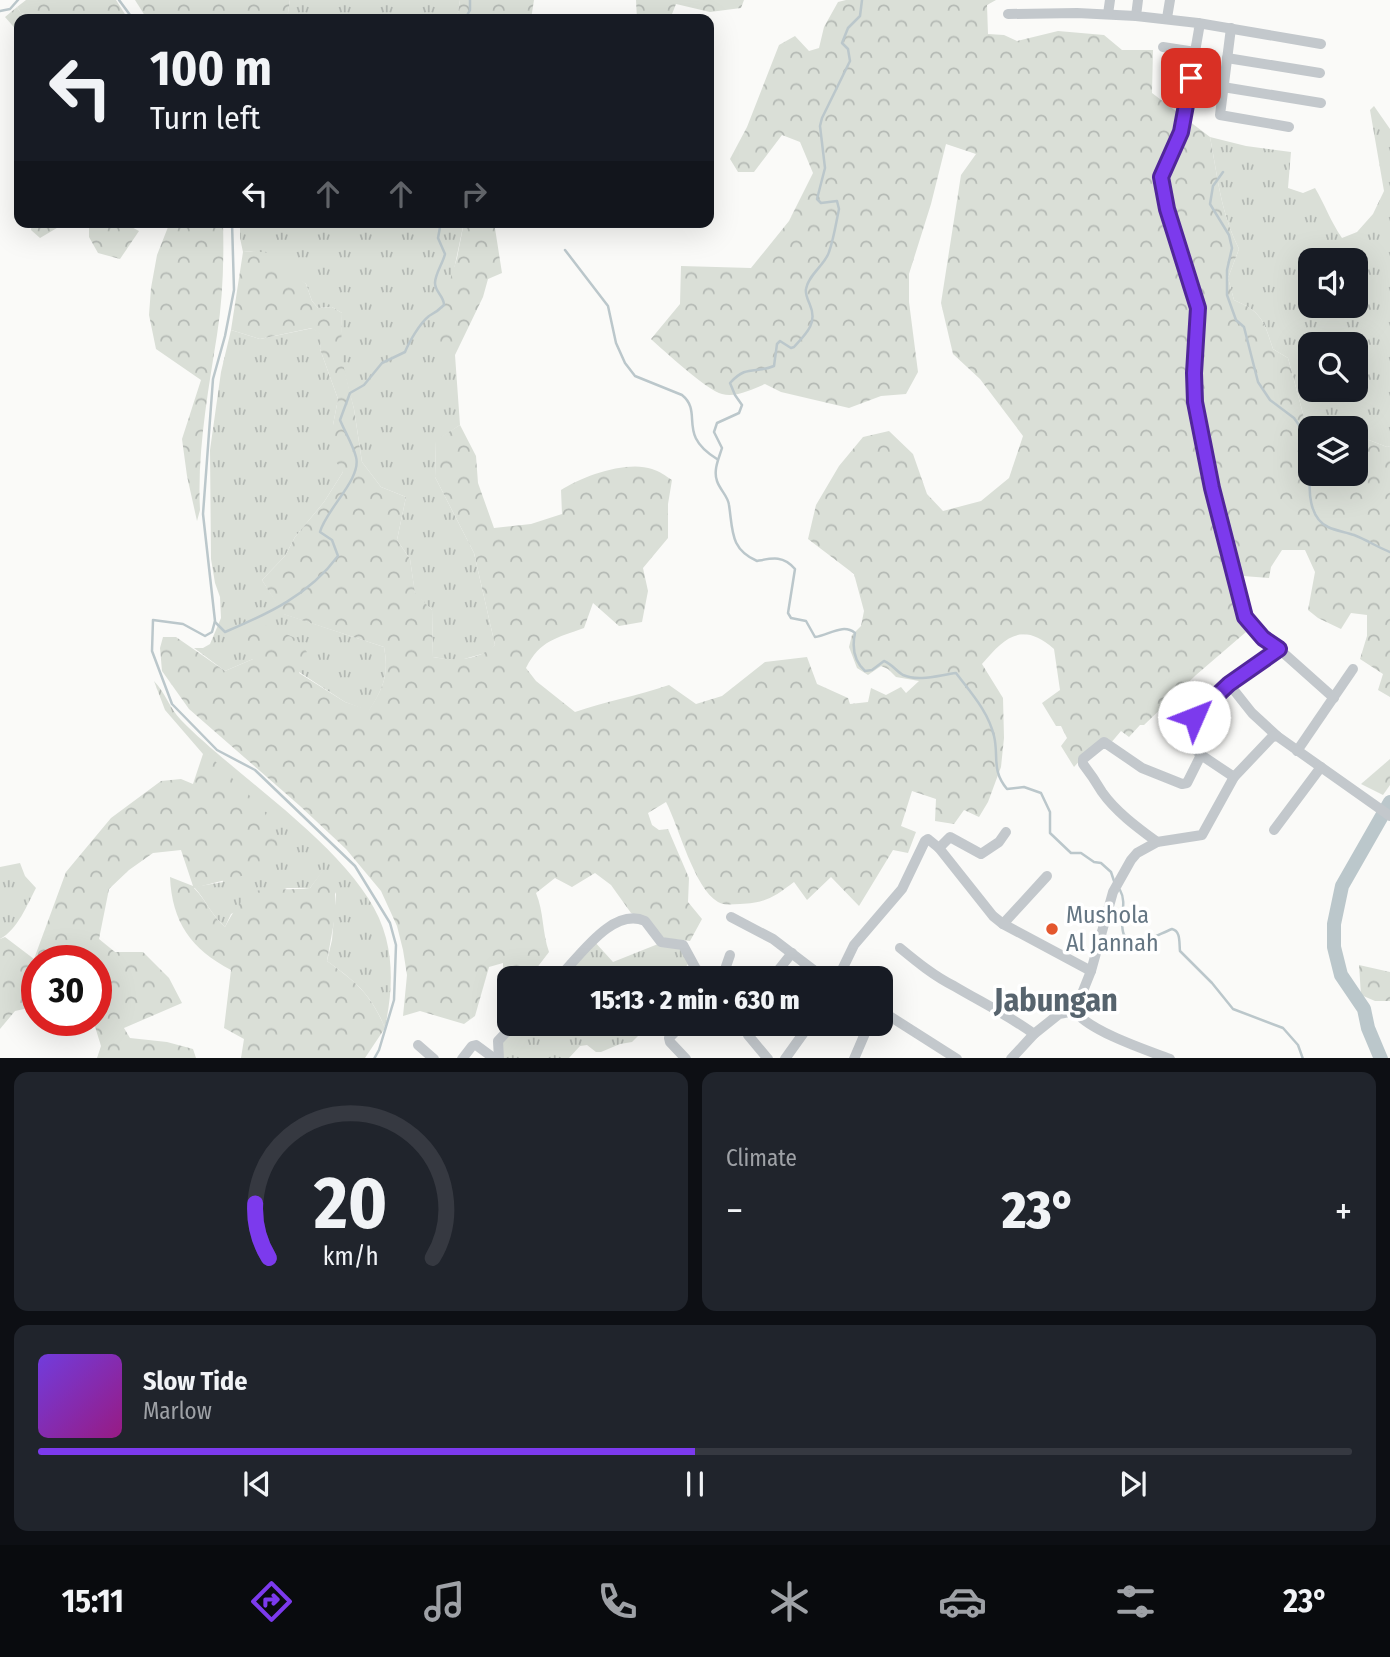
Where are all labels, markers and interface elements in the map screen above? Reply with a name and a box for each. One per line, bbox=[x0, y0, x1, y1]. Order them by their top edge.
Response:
text: 100 m bbox=[150, 39, 272, 98]
icon: left bbox=[35, 42, 126, 133]
pin bbox=[1161, 48, 1221, 108]
icon: arrive bbox=[1172, 59, 1210, 97]
text: Turn left bbox=[150, 99, 260, 137]
icon: left bbox=[236, 175, 274, 213]
icon: ahead bbox=[309, 175, 347, 213]
icon: ahead bbox=[382, 175, 420, 213]
icon: right bbox=[455, 175, 493, 213]
map controls bbox=[1298, 248, 1368, 486]
button: sound bbox=[1298, 248, 1368, 318]
button: search bbox=[1298, 332, 1368, 402]
button: layers bbox=[1298, 416, 1368, 486]
position arrow bbox=[1157, 680, 1231, 754]
place label: Mushola Al Jannah bbox=[1066, 901, 1159, 957]
marker: Mushola Al Jannah bbox=[1044, 921, 1060, 937]
speed limit sign: 30 bbox=[21, 945, 112, 1036]
district label: Jabungan bbox=[993, 981, 1118, 1019]
text: 15:13 · 2 min · 630 m bbox=[590, 985, 800, 1016]
text: Climate bbox=[726, 1144, 797, 1172]
text: 20 bbox=[313, 1160, 388, 1247]
text: 23° bbox=[1002, 1179, 1076, 1242]
text: − bbox=[726, 1188, 743, 1234]
text: + bbox=[1335, 1188, 1352, 1234]
text: km/h bbox=[323, 1241, 379, 1271]
text: Slow Tide bbox=[143, 1366, 247, 1397]
text: Marlow bbox=[143, 1397, 212, 1425]
icon: previous bbox=[238, 1465, 276, 1503]
icon: pause bbox=[676, 1465, 714, 1503]
icon: next bbox=[1114, 1465, 1152, 1503]
icon: directions bbox=[247, 1577, 296, 1626]
icon: music bbox=[420, 1577, 469, 1626]
icon: phone bbox=[593, 1577, 642, 1626]
icon: climate bbox=[765, 1577, 814, 1626]
icon: car bbox=[938, 1577, 987, 1626]
icon: filters bbox=[1111, 1577, 1160, 1626]
text: 15:11 bbox=[62, 1582, 124, 1620]
text: 23° bbox=[1283, 1582, 1328, 1620]

